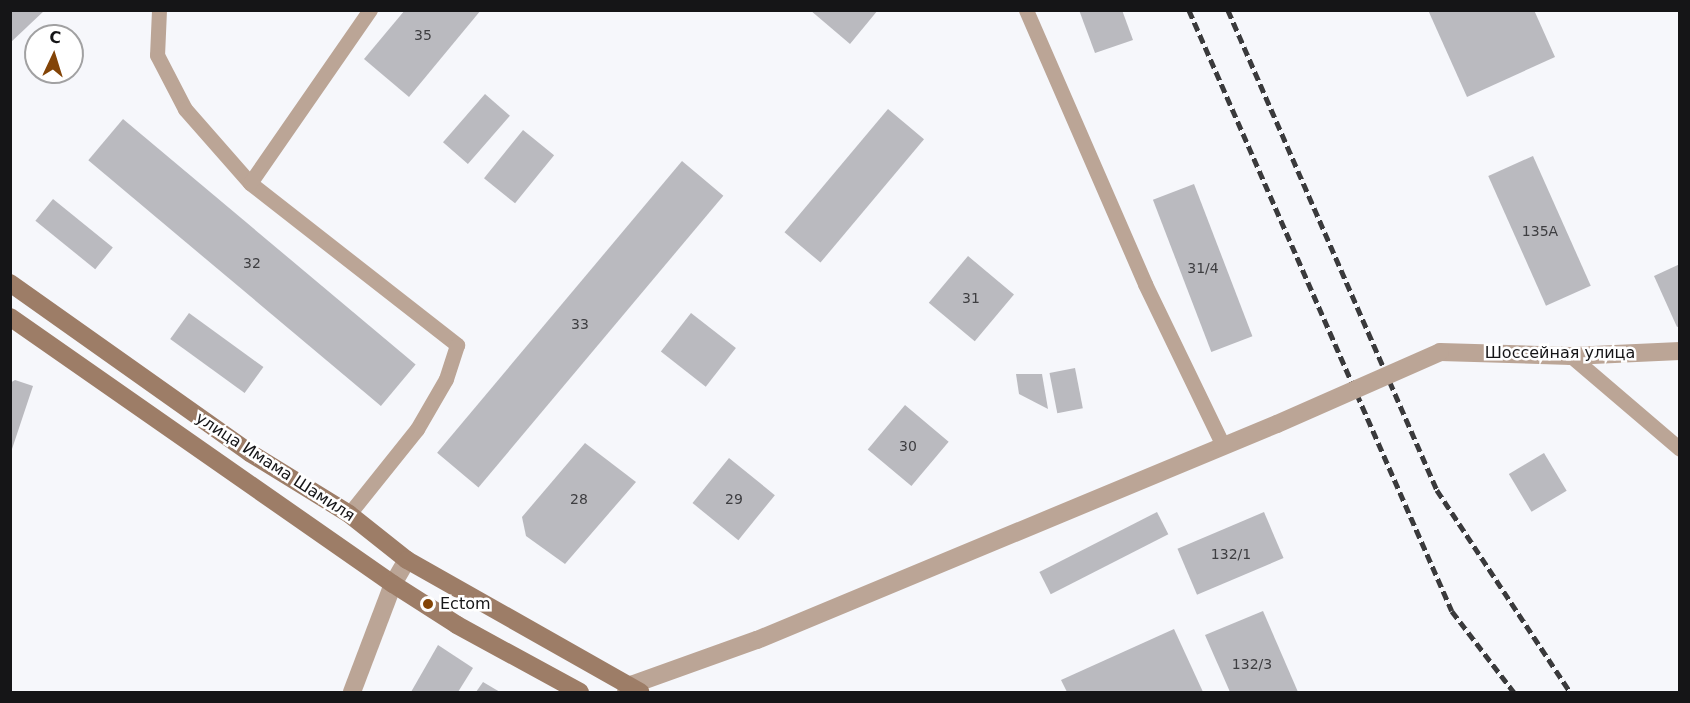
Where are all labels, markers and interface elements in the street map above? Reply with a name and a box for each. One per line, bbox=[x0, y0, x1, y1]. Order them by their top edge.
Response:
north arrow bbox=[24, 24, 84, 84]
house number: 35 bbox=[414, 27, 432, 43]
text: С bbox=[49, 28, 62, 47]
house number: 135А bbox=[1522, 223, 1558, 239]
house number: 32 bbox=[243, 255, 261, 271]
house number: 31/4 bbox=[1187, 260, 1219, 276]
house number: 31 bbox=[962, 290, 980, 306]
house number: 33 bbox=[571, 316, 589, 332]
street label: Шоссейная улица bbox=[1485, 343, 1635, 363]
street label: улица Имама Шамиля bbox=[192, 408, 358, 526]
house number: 30 bbox=[899, 438, 917, 454]
house number: 28 bbox=[570, 491, 588, 507]
house number: 29 bbox=[725, 491, 743, 507]
house number: 132/1 bbox=[1211, 546, 1251, 562]
place label: Ectom bbox=[440, 594, 491, 614]
marker: Ectom bbox=[421, 597, 435, 611]
house number: 132/3 bbox=[1232, 656, 1272, 672]

